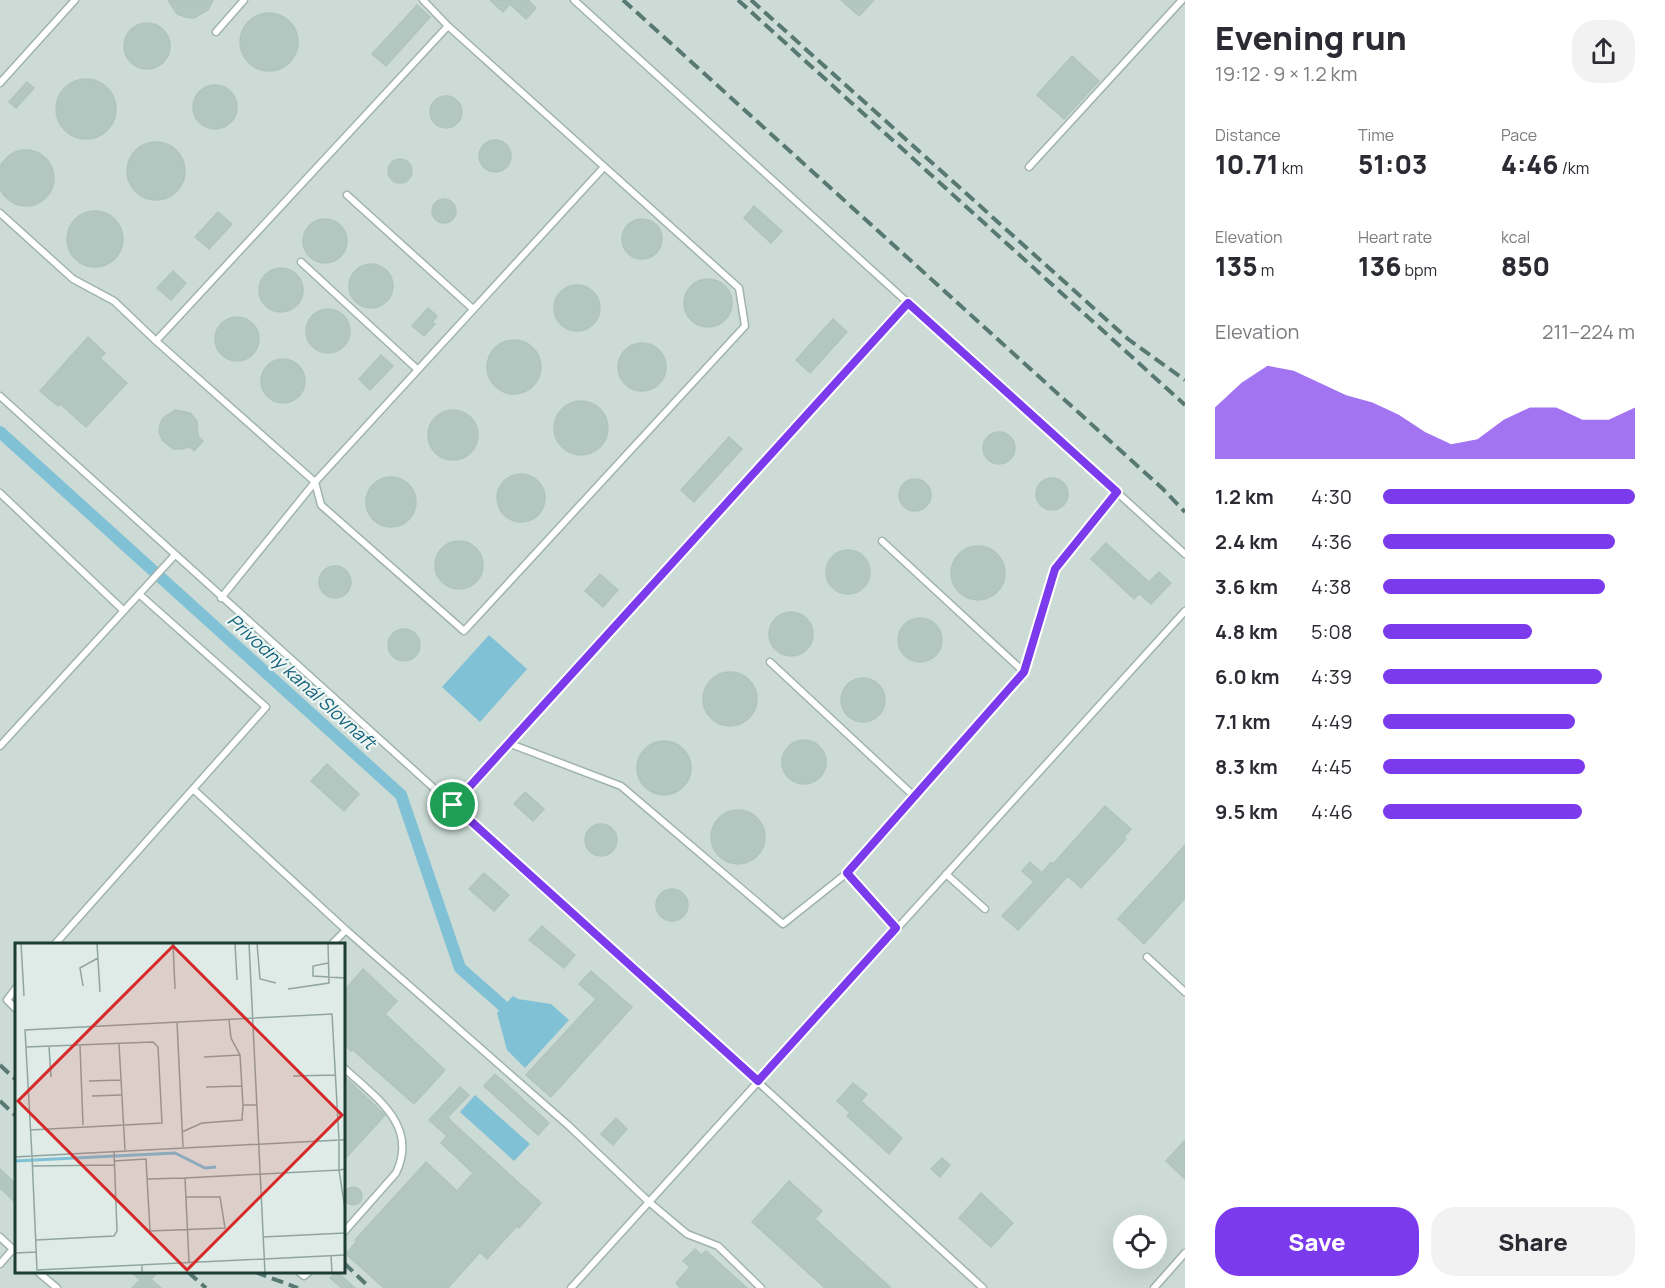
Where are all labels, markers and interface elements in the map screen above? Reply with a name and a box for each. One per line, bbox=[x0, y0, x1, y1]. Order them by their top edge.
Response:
text: Evening run bbox=[1215, 15, 1407, 60]
button: share bbox=[1572, 20, 1635, 83]
text: 19:12 · 9 × 1.2 km bbox=[1215, 60, 1357, 87]
text: Distance bbox=[1215, 124, 1281, 146]
text: Time bbox=[1358, 124, 1394, 146]
text: Pace bbox=[1501, 124, 1537, 146]
text: 10.71 bbox=[1215, 146, 1279, 182]
text: 51:03 bbox=[1358, 146, 1427, 182]
text: 4:46 bbox=[1501, 146, 1558, 182]
text: km bbox=[1279, 157, 1303, 179]
text: /km bbox=[1558, 157, 1589, 179]
text: Elevation bbox=[1215, 226, 1283, 248]
text: Heart rate bbox=[1358, 226, 1432, 248]
text: kcal bbox=[1501, 226, 1530, 248]
text: 135 bbox=[1215, 248, 1257, 284]
text: 136 bbox=[1358, 248, 1401, 284]
text: 850 bbox=[1501, 248, 1550, 284]
text: m bbox=[1257, 259, 1274, 281]
text: bpm bbox=[1401, 259, 1437, 281]
text: Elevation bbox=[1215, 318, 1299, 345]
text: 211–224 m bbox=[1542, 318, 1635, 345]
text: 1.2 km bbox=[1215, 483, 1274, 510]
text: 4:30 bbox=[1311, 483, 1352, 510]
text: 2.4 km bbox=[1215, 528, 1278, 555]
text: 4:36 bbox=[1311, 528, 1352, 555]
text: 3.6 km bbox=[1215, 573, 1278, 600]
text: 4:38 bbox=[1311, 573, 1351, 600]
water label: Prívodný kanál Slovnaft bbox=[223, 608, 383, 755]
text: 4.8 km bbox=[1215, 618, 1278, 645]
text: 5:08 bbox=[1311, 618, 1352, 645]
text: 6.0 km bbox=[1215, 663, 1279, 690]
text: 4:39 bbox=[1311, 663, 1352, 690]
text: 7.1 km bbox=[1215, 708, 1271, 735]
text: 4:49 bbox=[1311, 708, 1353, 735]
text: 8.3 km bbox=[1215, 753, 1278, 780]
text: 4:45 bbox=[1311, 753, 1352, 780]
pin bbox=[427, 779, 478, 830]
icon: arrive bbox=[436, 788, 469, 821]
text: 9.5 km bbox=[1215, 798, 1278, 825]
text: 4:46 bbox=[1311, 798, 1353, 825]
inset map bbox=[15, 943, 345, 1273]
button: Save bbox=[1215, 1207, 1419, 1276]
button: Share bbox=[1431, 1207, 1635, 1276]
map controls bbox=[1113, 1215, 1167, 1269]
button: locate bbox=[1113, 1215, 1167, 1269]

